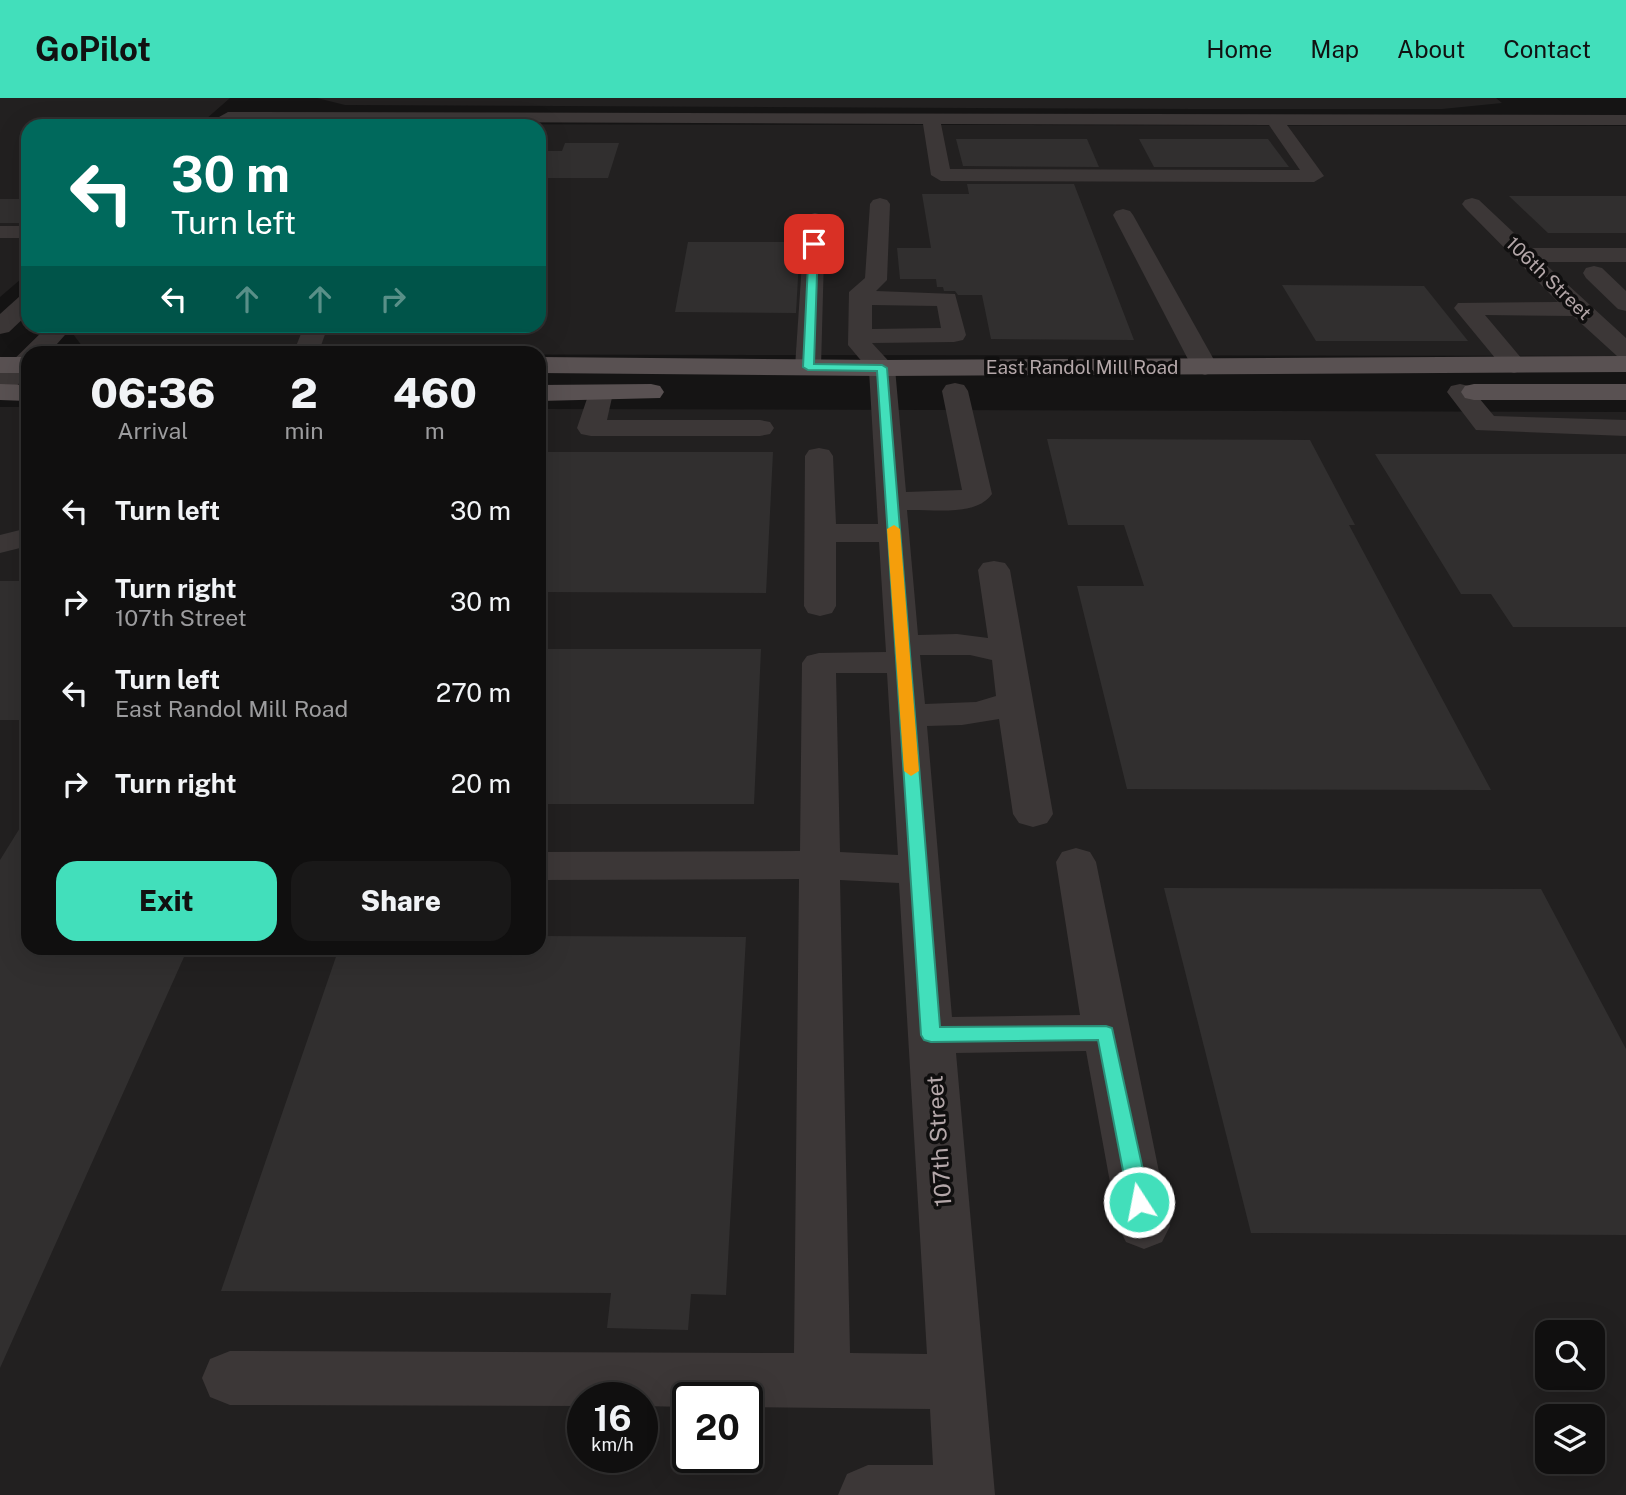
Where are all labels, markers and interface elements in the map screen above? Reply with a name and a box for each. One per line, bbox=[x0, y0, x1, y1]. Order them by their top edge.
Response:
text: GoPilot bbox=[35, 30, 151, 68]
text: Home bbox=[1206, 35, 1272, 63]
text: Map bbox=[1310, 35, 1359, 63]
text: About bbox=[1397, 35, 1465, 63]
text: Contact bbox=[1503, 35, 1591, 63]
text: 30 m bbox=[171, 145, 290, 203]
icon: left bbox=[56, 147, 147, 238]
text: Turn left bbox=[171, 204, 296, 241]
pin bbox=[784, 214, 844, 274]
icon: arrive bbox=[795, 225, 833, 263]
street label: 106th Street bbox=[1502, 232, 1596, 324]
icon: left bbox=[155, 280, 193, 318]
icon: ahead bbox=[228, 280, 266, 318]
icon: ahead bbox=[301, 280, 339, 318]
icon: right bbox=[374, 280, 412, 318]
street label: East Randol Mill Road bbox=[986, 356, 1178, 378]
text: 06:36 bbox=[90, 368, 215, 417]
text: 2 bbox=[290, 368, 318, 417]
text: 460 bbox=[393, 368, 477, 417]
text: Arrival bbox=[117, 417, 188, 444]
text: min bbox=[285, 417, 324, 444]
text: m bbox=[425, 417, 445, 444]
icon: left bbox=[56, 492, 94, 530]
text: Turn left bbox=[115, 495, 220, 526]
text: 30 m bbox=[450, 495, 511, 526]
text: Turn right bbox=[115, 573, 237, 604]
icon: right bbox=[56, 583, 94, 621]
text: 30 m bbox=[450, 586, 511, 617]
text: 107th Street bbox=[115, 604, 247, 631]
text: Turn left bbox=[115, 664, 220, 695]
icon: left bbox=[56, 674, 94, 712]
text: 270 m bbox=[436, 677, 511, 708]
text: East Randol Mill Road bbox=[115, 695, 348, 722]
icon: right bbox=[56, 765, 94, 803]
text: Turn right bbox=[115, 768, 237, 799]
text: 20 m bbox=[451, 768, 511, 799]
button: Exit bbox=[56, 861, 277, 941]
button: Share bbox=[291, 861, 511, 941]
street label: 107th Street bbox=[920, 1074, 957, 1208]
position arrow bbox=[1102, 1165, 1176, 1239]
map controls bbox=[1535, 1320, 1605, 1474]
button: search bbox=[1535, 1320, 1605, 1390]
speed limit sign: 20 bbox=[672, 1382, 763, 1473]
text: 16 bbox=[593, 1398, 632, 1439]
button: layers bbox=[1535, 1404, 1605, 1474]
text: km/h bbox=[591, 1434, 634, 1455]

